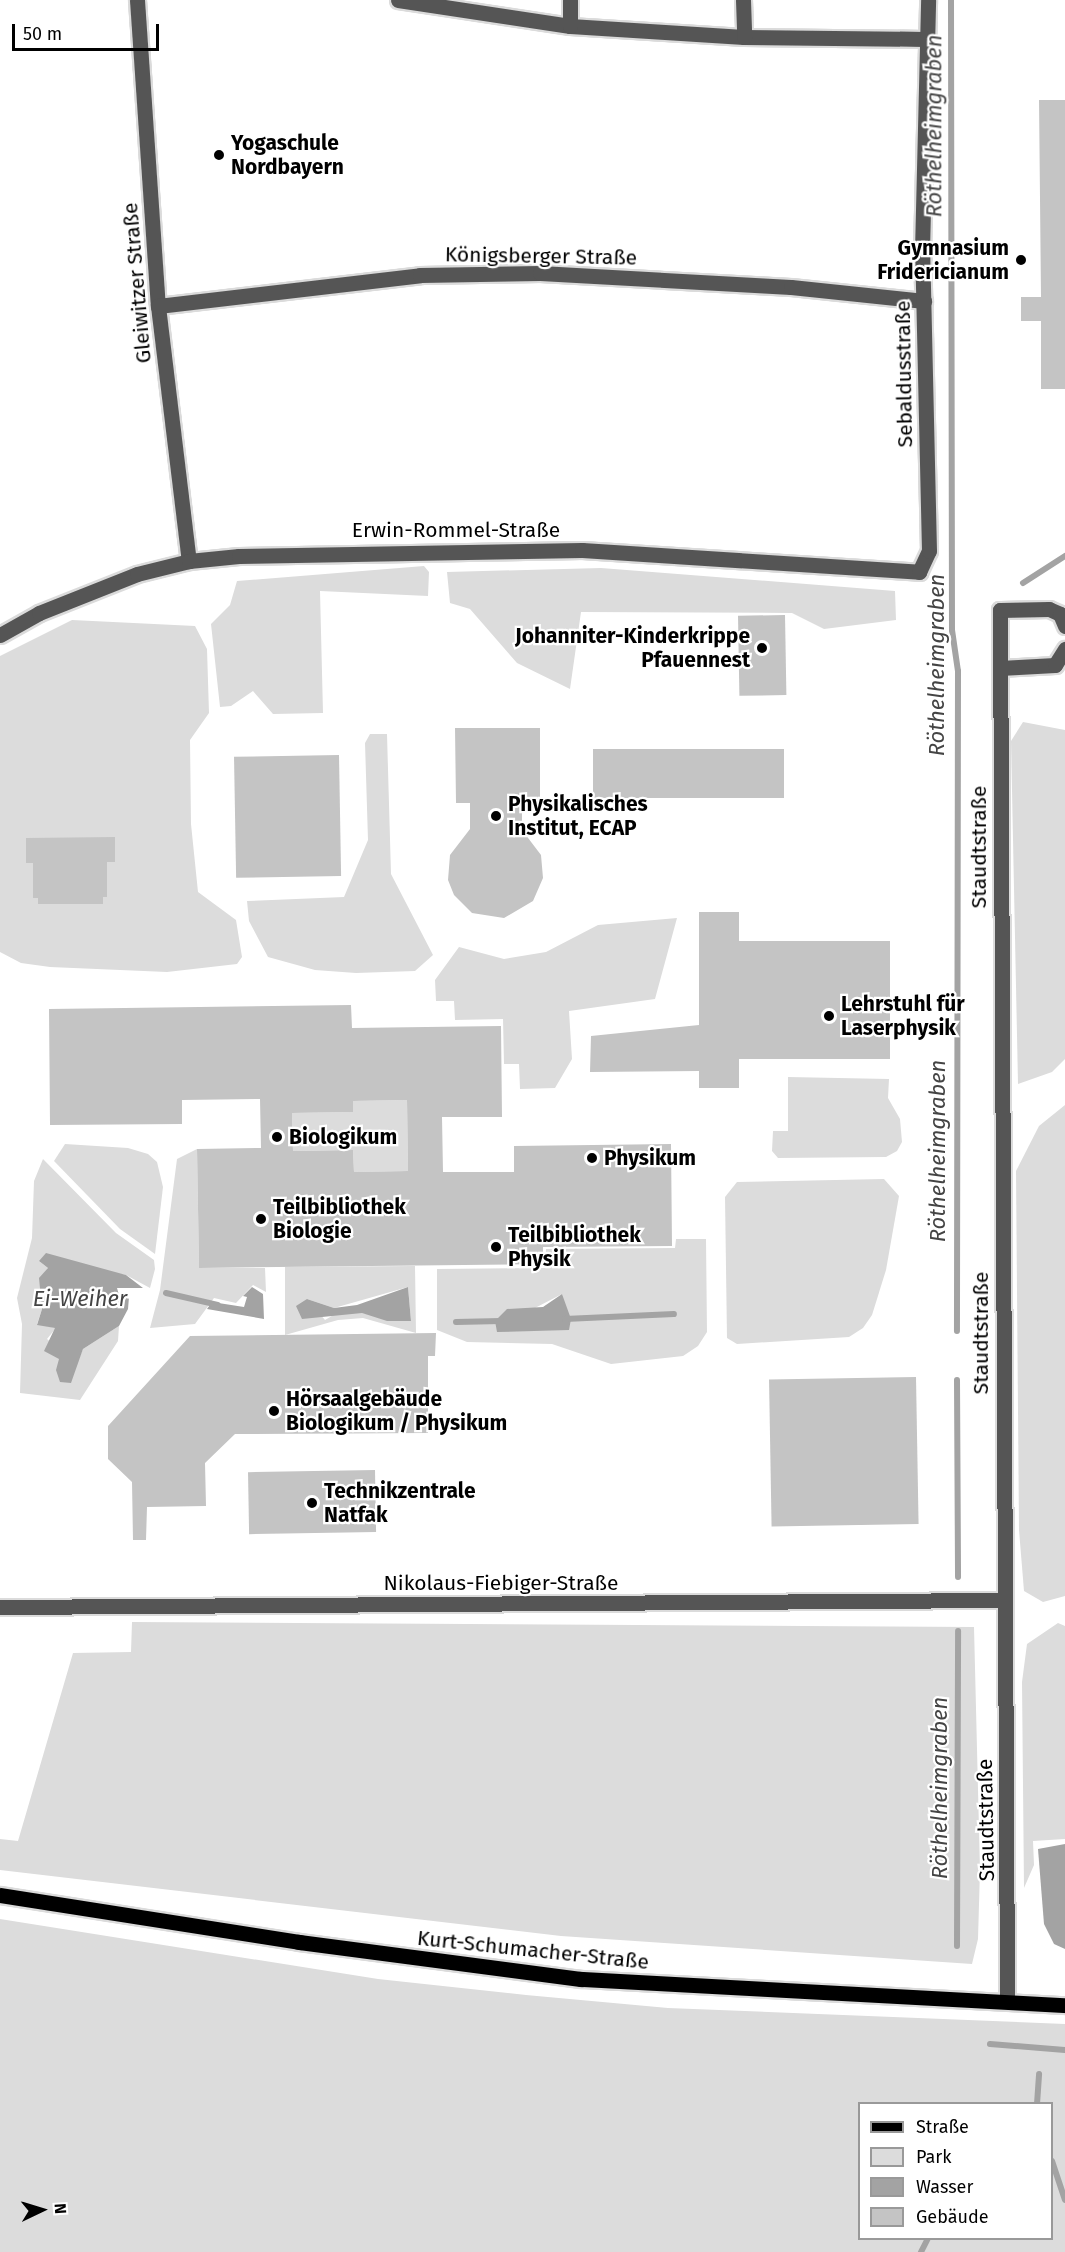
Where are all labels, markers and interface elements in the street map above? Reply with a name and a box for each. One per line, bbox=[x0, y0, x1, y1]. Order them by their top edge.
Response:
scale bar bbox=[15, 12, 162, 50]
text: 50 m bbox=[23, 23, 62, 45]
water label: Röthelheimgraben bbox=[921, 35, 947, 217]
place label: Yogaschule Nordbayern bbox=[231, 130, 344, 180]
marker: Yogaschule Nordbayern bbox=[212, 148, 226, 162]
street label: Gleiwitzer Straße bbox=[117, 202, 157, 364]
place label: Gymnasium Fridericianum bbox=[877, 235, 1009, 285]
street label: Königsberger Straße bbox=[445, 242, 637, 270]
marker: Gymnasium Fridericianum bbox=[1014, 253, 1028, 267]
street label: Sebaldusstraße bbox=[890, 300, 918, 448]
street label: Erwin-Rommel-Straße bbox=[352, 517, 560, 543]
water label: Röthelheimgraben bbox=[924, 574, 950, 756]
place label: Johanniter-Kinderkrippe Pfauennest bbox=[515, 623, 750, 673]
marker: Johanniter-Kinderkrippe Pfauennest bbox=[755, 641, 769, 655]
street label: Staudtstraße bbox=[966, 786, 992, 908]
place label: Physikalisches Institut, ECAP bbox=[508, 791, 648, 841]
marker: Physikalisches Institut, ECAP bbox=[489, 809, 503, 823]
place label: Lehrstuhl für Laserphysik bbox=[841, 991, 965, 1041]
marker: Lehrstuhl für Laserphysik bbox=[822, 1009, 836, 1023]
water label: Röthelheimgraben bbox=[925, 1060, 951, 1242]
place label: Biologikum bbox=[289, 1124, 397, 1150]
marker: Biologikum bbox=[270, 1130, 284, 1144]
place label: Physikum bbox=[604, 1145, 696, 1171]
marker: Physikum bbox=[585, 1151, 599, 1165]
place label: Teilbibliothek Biologie bbox=[273, 1194, 406, 1244]
marker: Teilbibliothek Biologie bbox=[254, 1212, 268, 1226]
place label: Teilbibliothek Physik bbox=[508, 1222, 641, 1272]
marker: Teilbibliothek Physik bbox=[489, 1240, 503, 1254]
street label: Staudtstraße bbox=[968, 1272, 994, 1394]
water label: Ei-Weiher bbox=[33, 1286, 127, 1312]
place label: Hörsaalgebäude Biologikum / Physikum bbox=[286, 1386, 507, 1436]
marker: Hörsaalgebäude Biologikum / Physikum bbox=[267, 1404, 281, 1418]
place label: Technikzentrale Natfak bbox=[324, 1478, 476, 1528]
marker: Technikzentrale Natfak bbox=[305, 1496, 319, 1510]
street label: Nikolaus-Fiebiger-Straße bbox=[384, 1570, 618, 1596]
water label: Röthelheimgraben bbox=[927, 1697, 953, 1879]
street label: Staudtstraße bbox=[972, 1758, 1000, 1882]
street label: Kurt-Schumacher-Straße bbox=[416, 1925, 650, 1975]
legend bbox=[858, 2102, 1053, 2240]
text: Straße bbox=[916, 2116, 969, 2138]
text: Park bbox=[916, 2146, 951, 2168]
text: Wasser bbox=[916, 2176, 973, 2198]
north arrow bbox=[12, 2180, 72, 2240]
text: N bbox=[51, 2203, 70, 2215]
text: Gebäude bbox=[916, 2206, 989, 2228]

